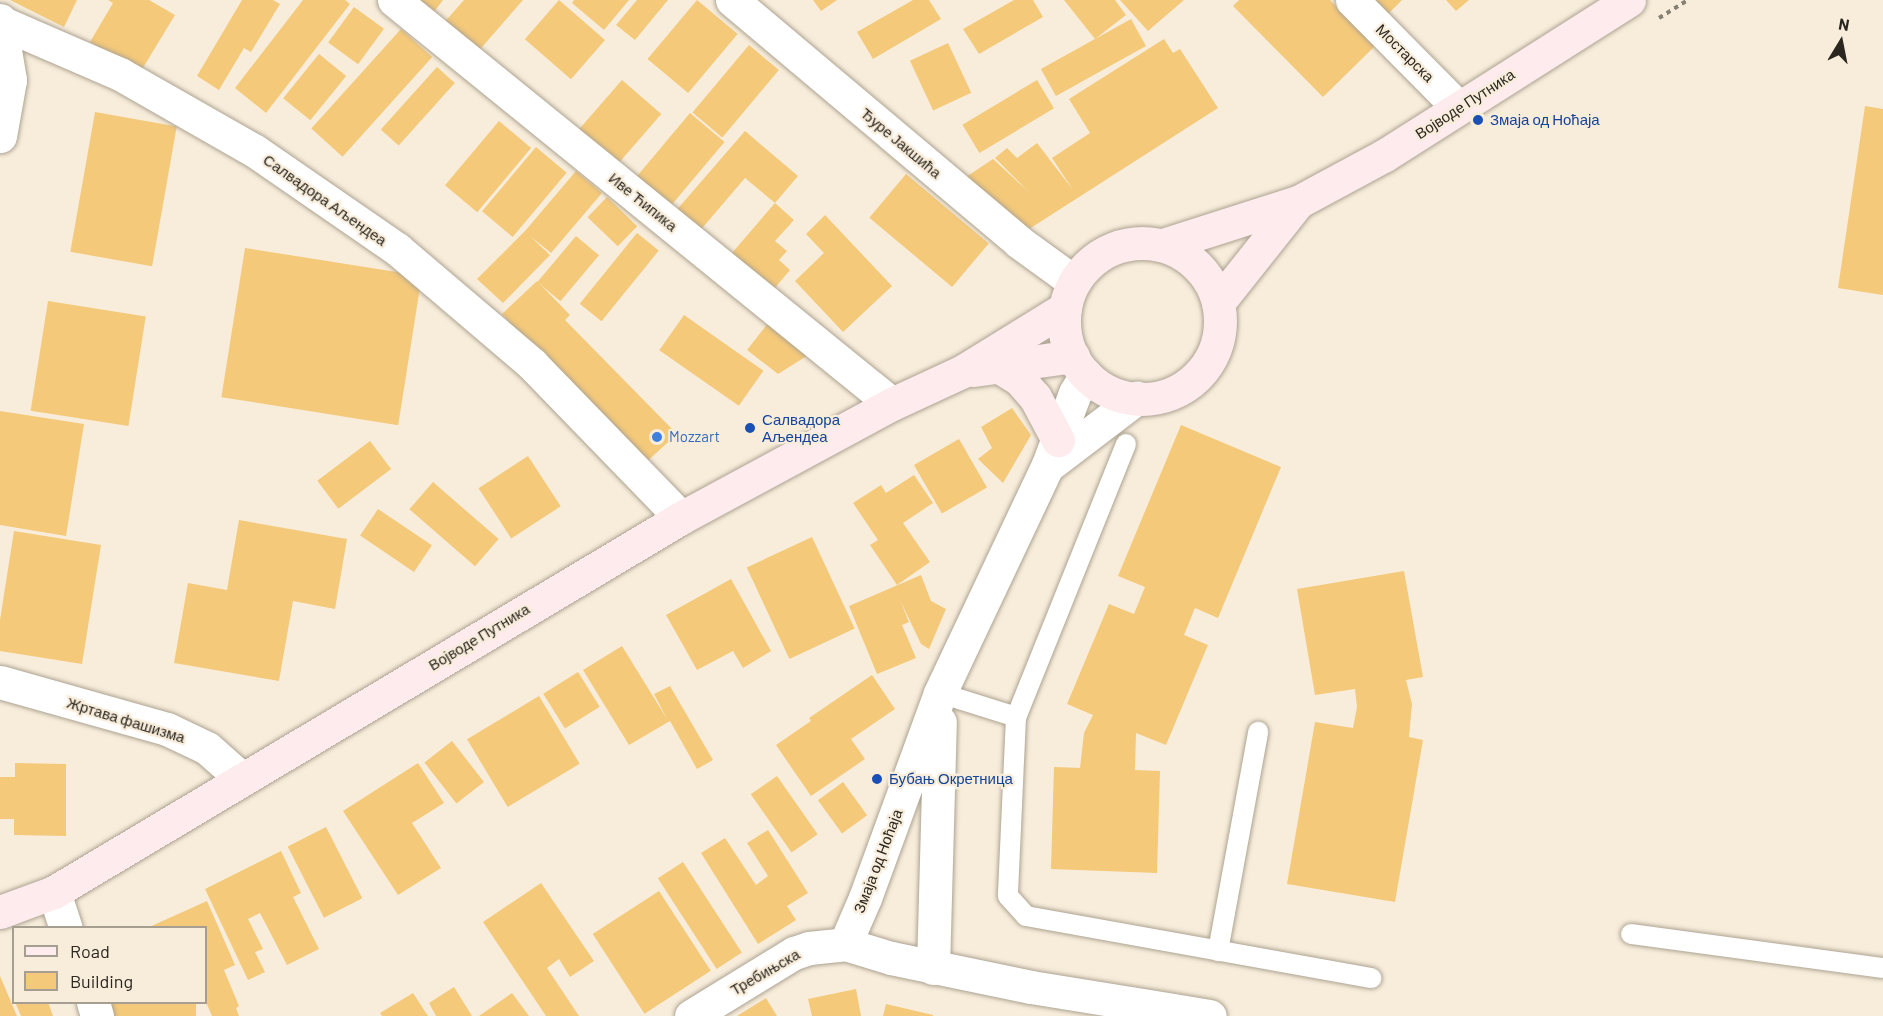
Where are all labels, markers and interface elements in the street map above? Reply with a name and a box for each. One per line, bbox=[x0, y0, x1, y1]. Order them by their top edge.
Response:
north arrow bbox=[1811, 12, 1871, 72]
text: N bbox=[1837, 14, 1851, 34]
street label: Мостарска bbox=[1372, 20, 1438, 86]
street label: Војводе Путника bbox=[1412, 65, 1518, 143]
street label: Ђуре Јакшића bbox=[857, 104, 945, 182]
place label: Змаја од Ноћаја bbox=[1490, 111, 1600, 129]
marker: Змаја од Ноћаја bbox=[1471, 113, 1485, 127]
street label: Салвадора Аљендеа bbox=[260, 151, 390, 249]
street label: Иве Ћипика bbox=[605, 169, 681, 235]
place label: Салвадора Аљендеа bbox=[762, 410, 840, 445]
marker: Салвадора Аљендеа bbox=[743, 421, 757, 435]
place label: Mozzart bbox=[669, 428, 720, 446]
marker: Mozzart bbox=[650, 430, 664, 444]
street label: Војводе Путника bbox=[425, 600, 533, 674]
street label: Жртава фашизма bbox=[65, 693, 187, 747]
place label: Бубањ Окретница bbox=[889, 770, 1013, 788]
marker: Бубањ Окретница bbox=[870, 772, 884, 786]
street label: Змаја од Ноћаја bbox=[850, 807, 906, 915]
legend bbox=[12, 926, 207, 1004]
text: Road bbox=[70, 940, 110, 962]
street label: Требињска bbox=[727, 945, 803, 999]
text: Building bbox=[70, 970, 133, 992]

